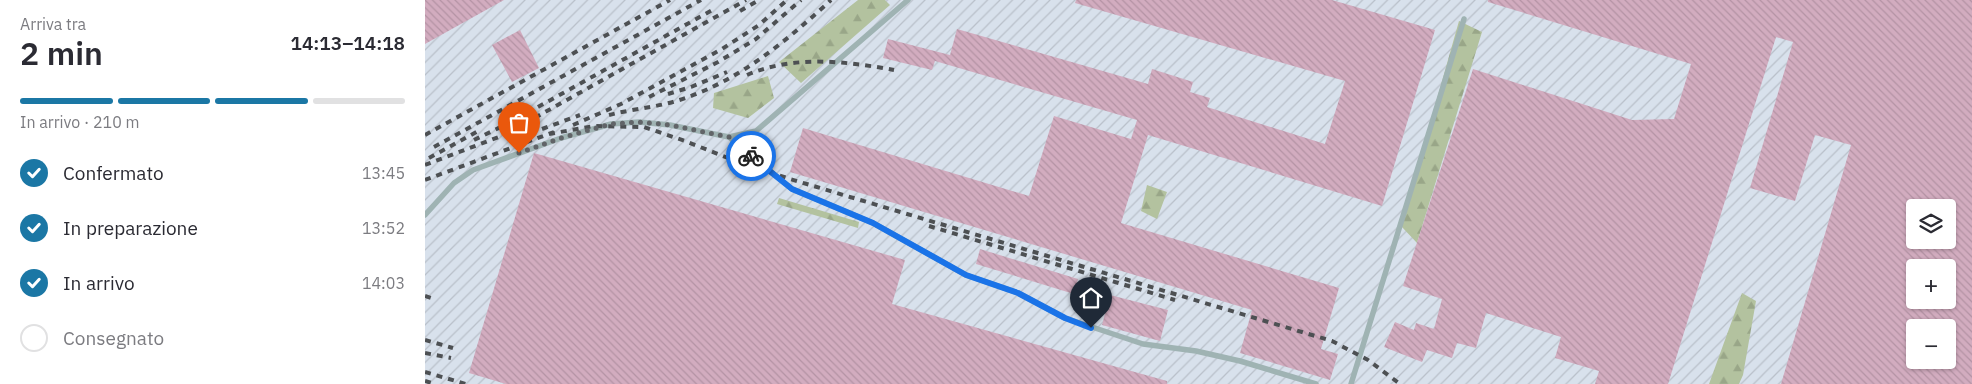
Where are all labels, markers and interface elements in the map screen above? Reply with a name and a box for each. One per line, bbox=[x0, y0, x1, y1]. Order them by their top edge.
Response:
text: Arriva tra bbox=[20, 14, 86, 34]
text: 14:13–14:18 bbox=[291, 31, 405, 55]
text: 2 min bbox=[20, 32, 103, 74]
pin bbox=[498, 102, 540, 153]
icon: bag bbox=[505, 109, 533, 137]
text: In arrivo · 210 m bbox=[20, 112, 140, 132]
courier bbox=[726, 131, 776, 181]
icon: bike bbox=[737, 142, 765, 170]
icon: check bbox=[20, 159, 48, 187]
text: Confermato bbox=[63, 161, 164, 185]
text: 13:45 bbox=[362, 163, 405, 183]
map controls bbox=[1906, 199, 1956, 369]
button: layers bbox=[1906, 199, 1956, 249]
icon: check bbox=[20, 214, 48, 242]
text: In preparazione bbox=[63, 216, 198, 240]
text: 13:52 bbox=[362, 218, 405, 238]
button: + bbox=[1906, 259, 1956, 309]
icon: check bbox=[20, 269, 48, 297]
text: In arrivo bbox=[63, 271, 135, 295]
text: 14:03 bbox=[362, 273, 405, 293]
pin bbox=[1070, 277, 1112, 328]
icon: home bbox=[1077, 284, 1105, 312]
button: − bbox=[1906, 319, 1956, 369]
text: Consegnato bbox=[63, 326, 164, 350]

